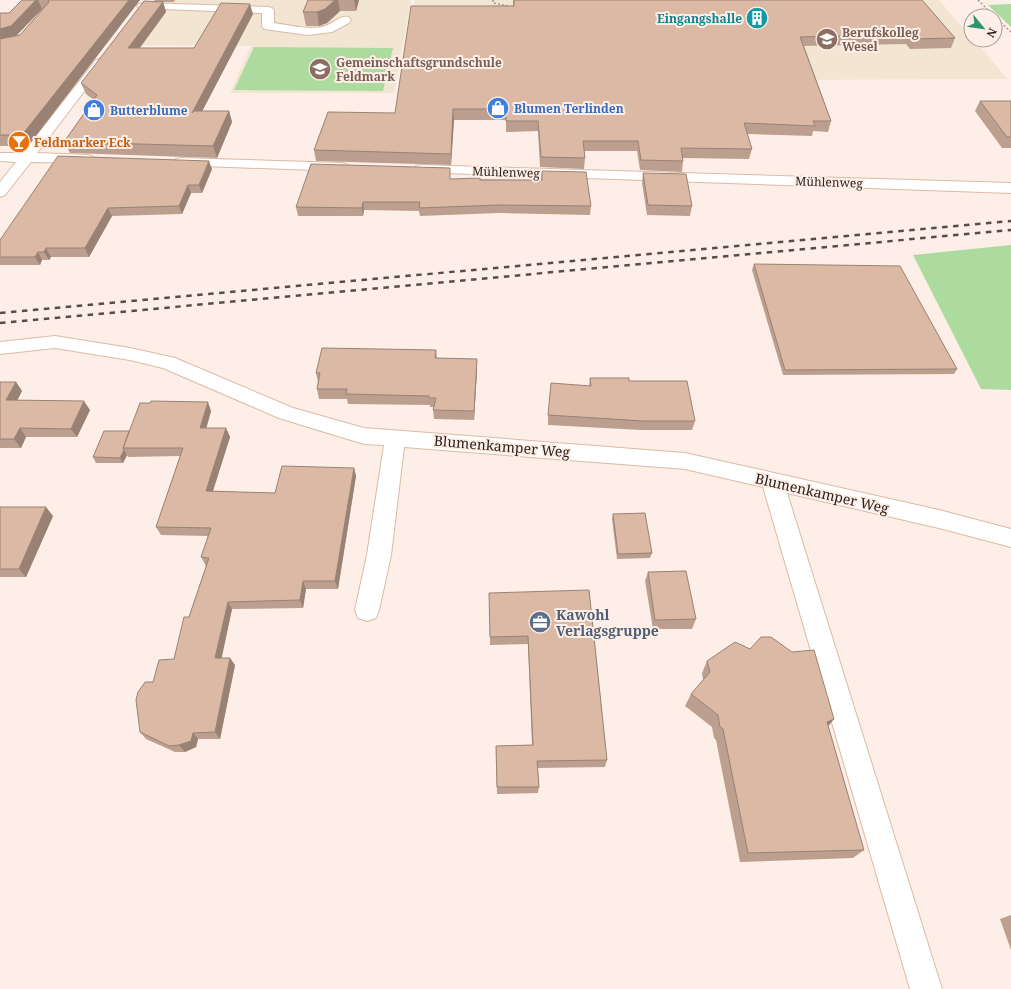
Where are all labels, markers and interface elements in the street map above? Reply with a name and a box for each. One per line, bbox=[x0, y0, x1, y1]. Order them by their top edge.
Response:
building icon: Eingangshalle bbox=[744, 5, 770, 31]
north arrow bbox=[963, 8, 1003, 48]
place label: Eingangshalle bbox=[657, 10, 742, 27]
place label: Berufskolleg Wesel bbox=[842, 24, 919, 55]
school or university icon: Berufskolleg Wesel bbox=[814, 26, 840, 52]
text: N bbox=[983, 26, 1001, 41]
place label: Gemeinschaftsgrundschule Feldmark bbox=[336, 54, 502, 85]
school or university icon: Gemeinschaftsgrundschule Feldmark bbox=[307, 56, 333, 82]
shop icon: Blumen Terlinden bbox=[485, 95, 511, 121]
shop icon: Butterblume bbox=[81, 97, 107, 123]
place label: Blumen Terlinden bbox=[514, 100, 624, 117]
place label: Butterblume bbox=[110, 102, 188, 119]
bar icon: Feldmarker Eck bbox=[6, 129, 32, 155]
place label: Feldmarker Eck bbox=[34, 134, 131, 151]
street label: Mühlenweg bbox=[472, 162, 541, 182]
street label: Mühlenweg bbox=[795, 172, 864, 192]
street label: Blumenkamper Weg bbox=[433, 431, 571, 461]
street label: Blumenkamper Weg bbox=[753, 468, 891, 518]
place label: Kawohl Verlagsgruppe bbox=[556, 605, 659, 640]
office icon: Kawohl Verlagsgruppe bbox=[527, 609, 553, 635]

